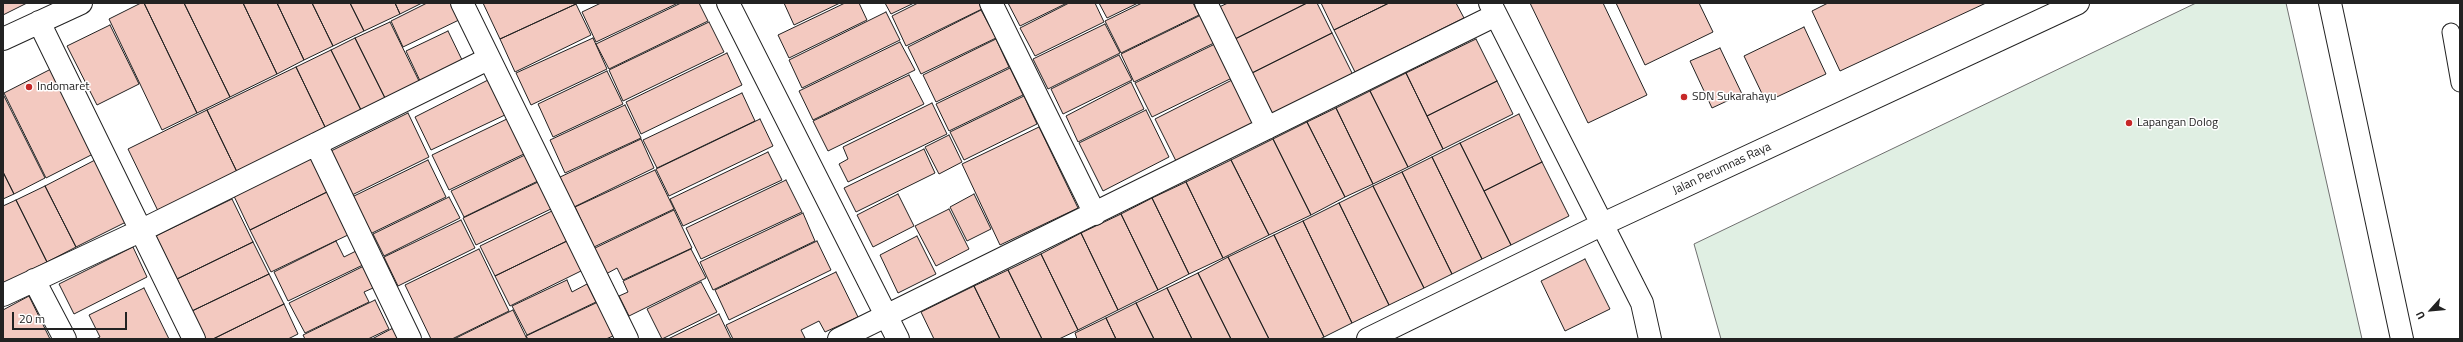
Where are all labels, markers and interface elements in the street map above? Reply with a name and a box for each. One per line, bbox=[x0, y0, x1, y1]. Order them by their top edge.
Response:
place label: Indomaret bbox=[37, 80, 89, 94]
marker: Indomaret bbox=[24, 82, 34, 92]
place label: SDN Sukarahayu bbox=[1692, 90, 1776, 104]
marker: SDN Sukarahayu bbox=[1679, 92, 1689, 102]
place label: Lapangan Dolog bbox=[2137, 116, 2218, 130]
marker: Lapangan Dolog bbox=[2124, 118, 2134, 128]
street label: Jalan Perumnas Raya bbox=[1671, 140, 1773, 198]
north arrow bbox=[2411, 290, 2451, 330]
scale bar bbox=[14, 304, 129, 330]
text: 20 m bbox=[19, 309, 45, 328]
text: U bbox=[2412, 309, 2429, 322]

